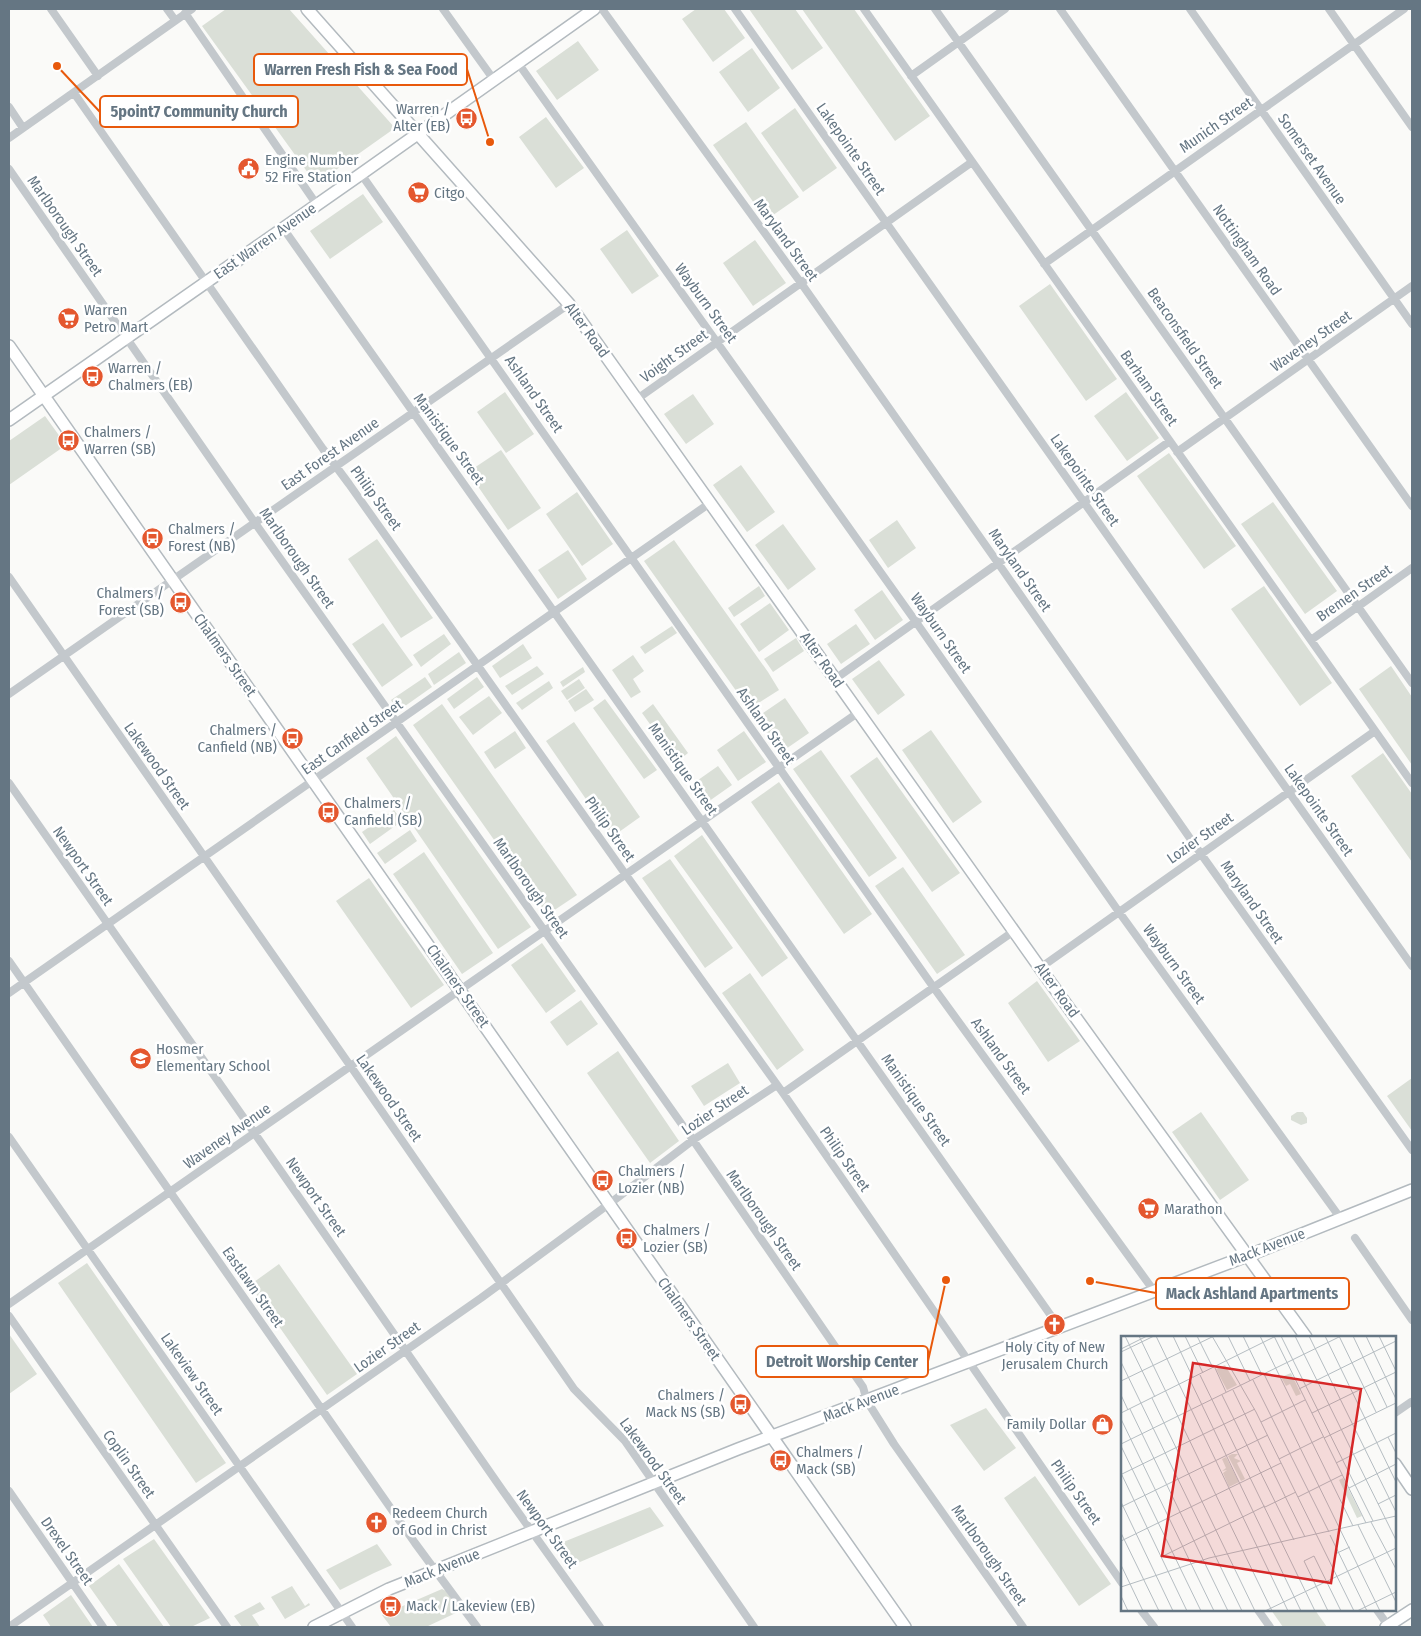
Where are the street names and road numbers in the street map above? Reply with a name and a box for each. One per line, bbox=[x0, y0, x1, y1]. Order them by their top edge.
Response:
street label: Munich Street bbox=[1176, 93, 1256, 157]
street label: Lakepointe Street bbox=[813, 100, 889, 199]
street label: Somerset Avenue bbox=[1274, 110, 1350, 208]
street label: Marlborough Street bbox=[23, 172, 107, 280]
street label: Maryland Street bbox=[750, 195, 822, 285]
street label: East Warren Avenue bbox=[210, 199, 320, 283]
street label: Nottingham Road bbox=[1209, 201, 1285, 299]
street label: Wayburn Street bbox=[671, 260, 741, 346]
street label: Beaconsfield Street bbox=[1144, 284, 1226, 392]
street label: Alter Road bbox=[561, 299, 613, 361]
street label: Waveney Street bbox=[1267, 307, 1355, 375]
street label: Voight Street bbox=[637, 325, 711, 387]
street label: Barham Street bbox=[1116, 347, 1182, 429]
street label: Ashland Street bbox=[501, 352, 567, 436]
street label: Manistique Street bbox=[410, 390, 488, 488]
street label: East Forest Avenue bbox=[278, 414, 382, 494]
street label: Lakepointe Street bbox=[1047, 431, 1123, 530]
street label: Philip Street bbox=[347, 462, 405, 534]
street label: Marlborough Street bbox=[255, 504, 339, 612]
street label: Maryland Street bbox=[985, 525, 1055, 615]
street label: Bremen Street bbox=[1313, 560, 1395, 626]
street label: Wayburn Street bbox=[907, 589, 975, 677]
street label: Chalmers Street bbox=[190, 610, 260, 700]
street label: Alter Road bbox=[796, 629, 848, 691]
street label: Ashland Street bbox=[733, 684, 799, 768]
street label: East Canfield Street bbox=[298, 695, 406, 779]
street label: Lakewood Street bbox=[120, 719, 194, 813]
street label: Manistique Street bbox=[645, 719, 722, 819]
street label: Lakepointe Street bbox=[1281, 761, 1357, 860]
street label: Philip Street bbox=[581, 793, 639, 865]
street label: Lozier Street bbox=[1163, 809, 1237, 867]
street label: Newport Street bbox=[49, 823, 117, 909]
street label: Marlborough Street bbox=[489, 834, 573, 942]
street label: Maryland Street bbox=[1217, 857, 1287, 947]
street label: Wayburn Street bbox=[1139, 921, 1209, 1007]
street label: Chalmers Street bbox=[423, 941, 493, 1031]
street label: Alter Road bbox=[1031, 959, 1083, 1021]
street label: Ashland Street bbox=[967, 1014, 1035, 1098]
street label: Manistique Street bbox=[878, 1050, 955, 1150]
street label: Lakewood Street bbox=[352, 1051, 426, 1145]
street label: Lozier Street bbox=[678, 1081, 752, 1139]
street label: Waveney Avenue bbox=[180, 1099, 274, 1173]
street label: Philip Street bbox=[816, 1123, 874, 1195]
street label: Newport Street bbox=[282, 1154, 350, 1240]
street label: Marlborough Street bbox=[722, 1166, 806, 1274]
street label: Mack Avenue bbox=[1226, 1224, 1308, 1270]
street label: Eastlawn Street bbox=[219, 1243, 288, 1331]
street label: Chalmers Street bbox=[654, 1274, 724, 1364]
street label: Lozier Street bbox=[350, 1318, 424, 1376]
street label: Lakeview Street bbox=[157, 1329, 227, 1419]
street label: Mack Avenue bbox=[820, 1380, 902, 1426]
street label: Lakewood Street bbox=[616, 1414, 690, 1508]
street label: Coplin Street bbox=[99, 1426, 159, 1502]
street label: Philip Street bbox=[1047, 1456, 1105, 1528]
street label: Newport Street bbox=[512, 1486, 582, 1572]
street label: Marlborough Street bbox=[947, 1501, 1031, 1609]
street label: Drexel Street bbox=[37, 1513, 97, 1589]
street label: Mack Avenue bbox=[402, 1545, 482, 1591]

